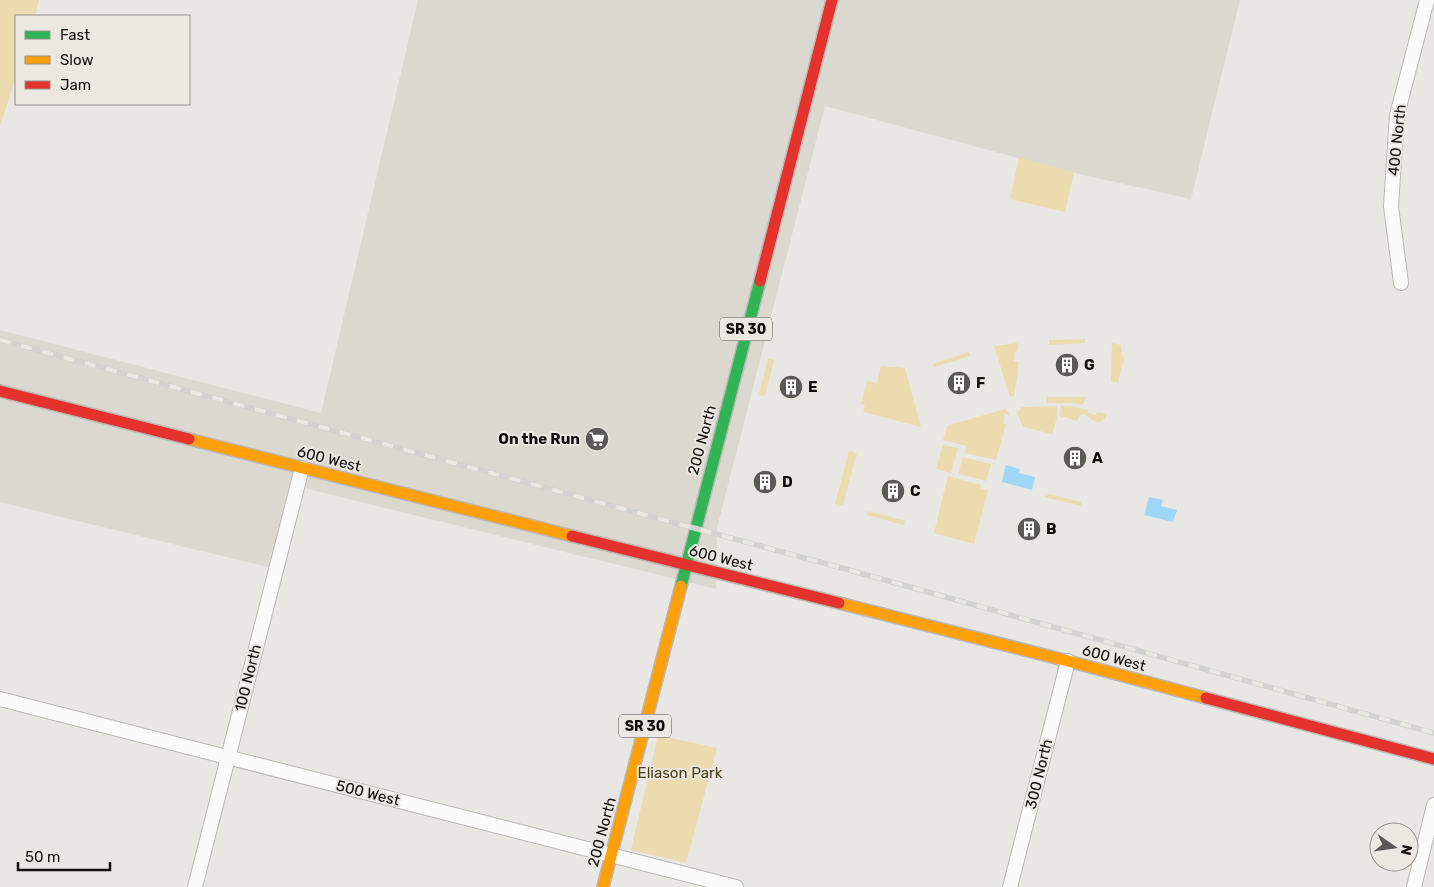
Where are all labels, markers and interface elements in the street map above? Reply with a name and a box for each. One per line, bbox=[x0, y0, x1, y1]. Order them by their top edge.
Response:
legend bbox=[15, 15, 190, 105]
text: Fast bbox=[60, 26, 90, 44]
text: Slow bbox=[60, 51, 93, 69]
text: Jam bbox=[60, 76, 91, 94]
street label: 400 North bbox=[1384, 103, 1410, 177]
road number: SR 30 bbox=[720, 318, 772, 340]
building icon: G bbox=[1054, 352, 1080, 378]
place label: G bbox=[1084, 356, 1095, 374]
building icon: F bbox=[946, 370, 972, 396]
building icon: E bbox=[778, 374, 804, 400]
place label: F bbox=[976, 374, 985, 392]
place label: E bbox=[808, 378, 818, 396]
street label: 200 North bbox=[684, 403, 720, 477]
supermarket icon: On the Run bbox=[584, 426, 610, 452]
place label: On the Run bbox=[498, 430, 580, 448]
street label: 600 West bbox=[295, 442, 363, 476]
building icon: A bbox=[1062, 445, 1088, 471]
place label: A bbox=[1092, 449, 1103, 467]
building icon: D bbox=[752, 469, 778, 495]
place label: D bbox=[782, 473, 793, 491]
building icon: C bbox=[880, 478, 906, 504]
place label: C bbox=[910, 482, 921, 500]
building icon: B bbox=[1016, 516, 1042, 542]
place label: B bbox=[1046, 520, 1057, 538]
street label: 600 West bbox=[687, 541, 755, 575]
street label: 600 West bbox=[1080, 641, 1148, 675]
street label: 100 North bbox=[231, 642, 265, 714]
road number: SR 30 bbox=[619, 714, 671, 738]
street label: 300 North bbox=[1022, 737, 1056, 811]
park label: Eliason Park bbox=[638, 764, 723, 782]
street label: 500 West bbox=[334, 776, 402, 810]
street label: 200 North bbox=[584, 795, 620, 869]
north arrow bbox=[1369, 822, 1419, 872]
scale bar bbox=[18, 840, 110, 872]
text: N bbox=[1397, 843, 1416, 857]
text: 50 m bbox=[25, 848, 60, 866]

